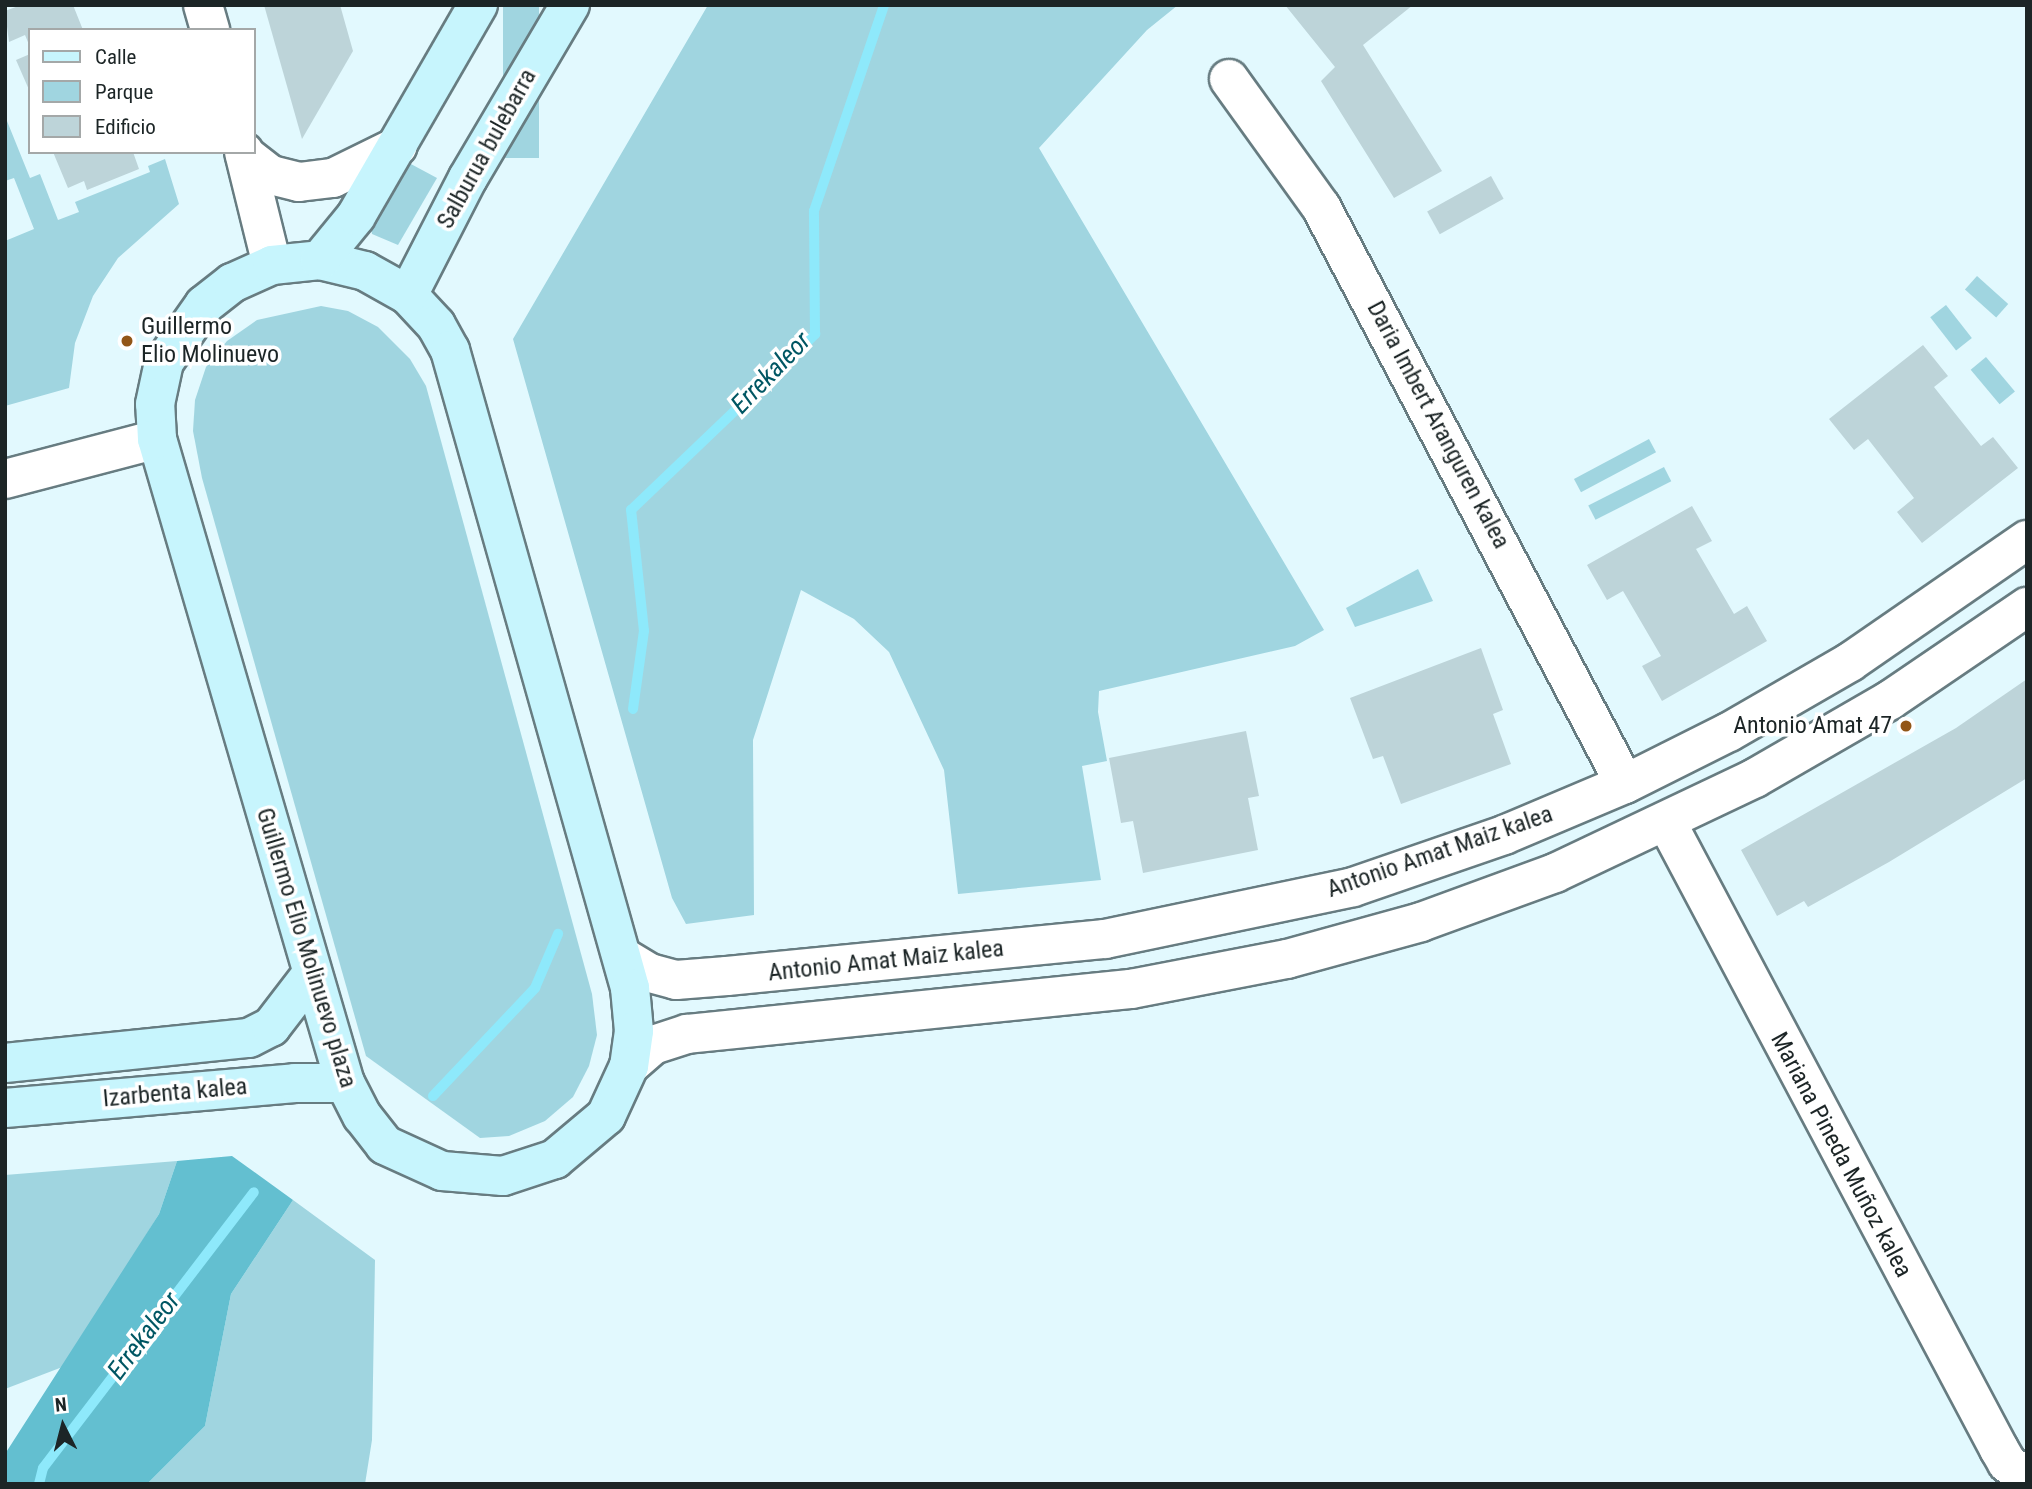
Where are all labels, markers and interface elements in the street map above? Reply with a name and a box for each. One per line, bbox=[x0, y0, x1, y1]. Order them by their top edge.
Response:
legend bbox=[28, 28, 256, 154]
text: Calle bbox=[95, 45, 136, 69]
street label: Salburua bulebarra bbox=[431, 64, 543, 234]
text: Parque bbox=[95, 80, 153, 104]
text: Edificio bbox=[95, 115, 156, 139]
street label: Daria Imbert Aranguren kalea bbox=[1361, 296, 1515, 554]
place label: Guillermo Elio Molinuevo bbox=[141, 313, 279, 369]
water label: Errekaleor bbox=[725, 326, 817, 420]
marker: Guillermo Elio Molinuevo bbox=[119, 333, 135, 349]
place label: Antonio Amat 47 bbox=[1733, 712, 1892, 740]
marker: Antonio Amat 47 bbox=[1898, 718, 1914, 734]
street label: Antonio Amat Maiz kalea bbox=[1323, 800, 1557, 904]
street label: Guillermo Elio Molinuevo plaza bbox=[250, 805, 362, 1091]
street label: Antonio Amat Maiz kalea bbox=[767, 934, 1005, 988]
street label: Mariana Pineda Muñoz kalea bbox=[1764, 1028, 1918, 1282]
street label: Izarbenta kalea bbox=[102, 1072, 248, 1114]
water label: Errekaleor bbox=[101, 1286, 187, 1386]
north arrow bbox=[28, 1391, 98, 1461]
text: N bbox=[54, 1393, 68, 1417]

